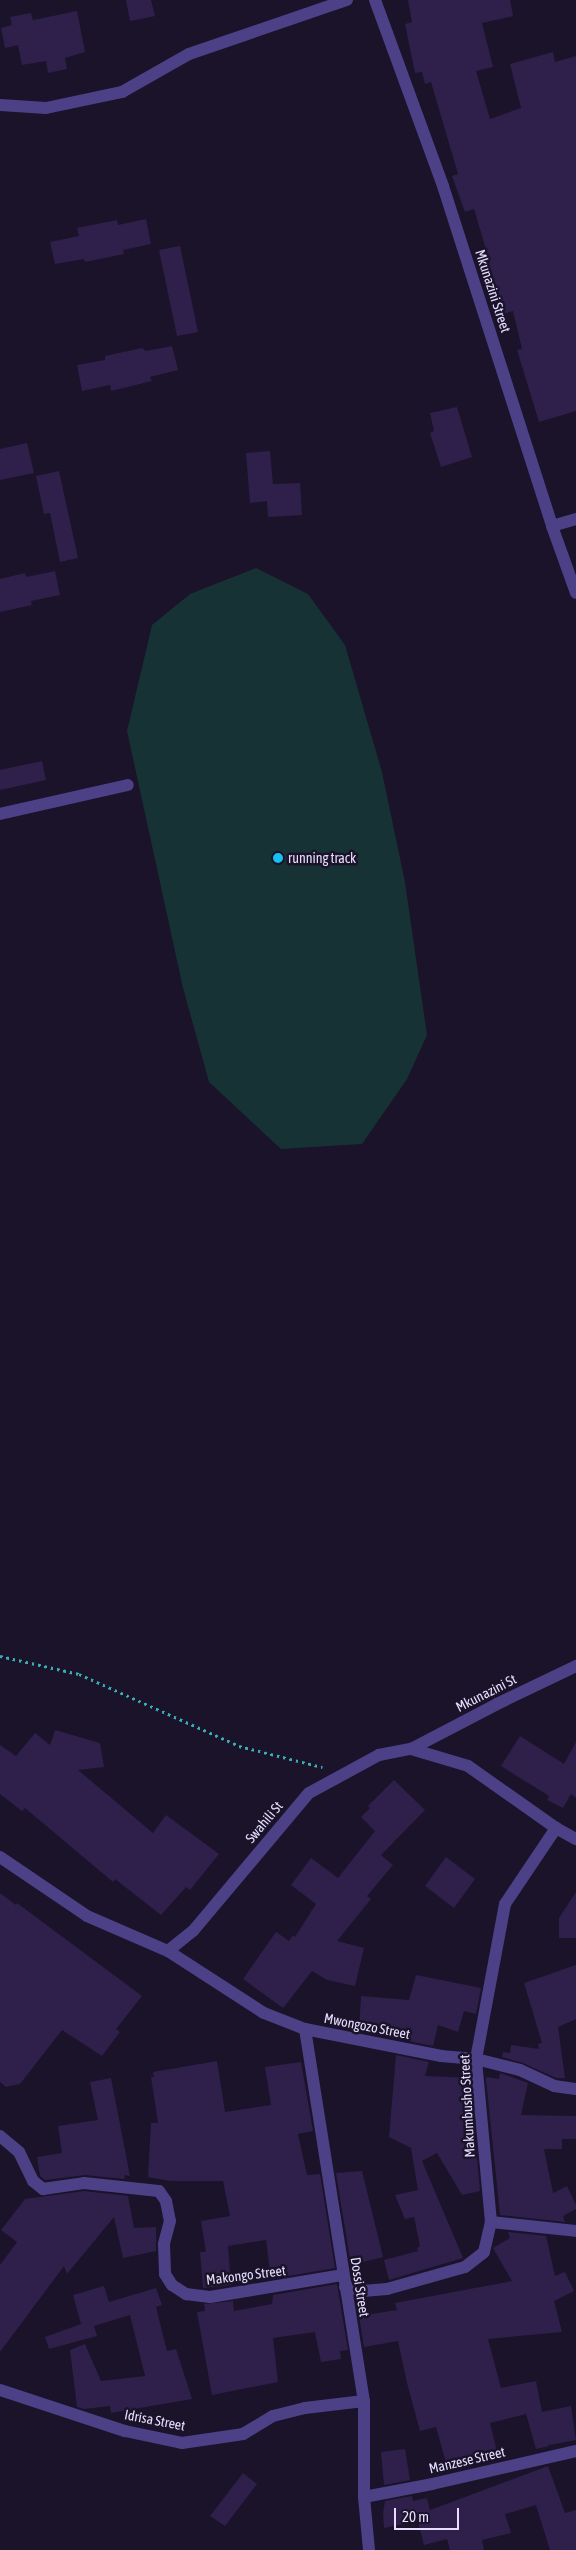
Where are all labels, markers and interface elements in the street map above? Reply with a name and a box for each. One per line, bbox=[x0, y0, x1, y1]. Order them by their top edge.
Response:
street label: Mkunazini Street bbox=[472, 247, 514, 335]
place label: running track bbox=[288, 850, 356, 866]
marker: running track bbox=[272, 852, 284, 864]
street label: Mkunazini St bbox=[453, 1671, 519, 1715]
street label: Swahili St bbox=[242, 1798, 286, 1846]
street label: Mwongozo Street bbox=[323, 2009, 411, 2043]
street label: Makumbusho Street bbox=[456, 2054, 478, 2158]
street label: Dossi Street bbox=[347, 2256, 373, 2318]
street label: Makongo Street bbox=[205, 2262, 287, 2288]
street label: Idrisa Street bbox=[123, 2406, 187, 2434]
street label: Manzese Street bbox=[427, 2443, 507, 2477]
scale bar bbox=[396, 2498, 461, 2530]
text: 20 m bbox=[402, 2508, 429, 2525]

